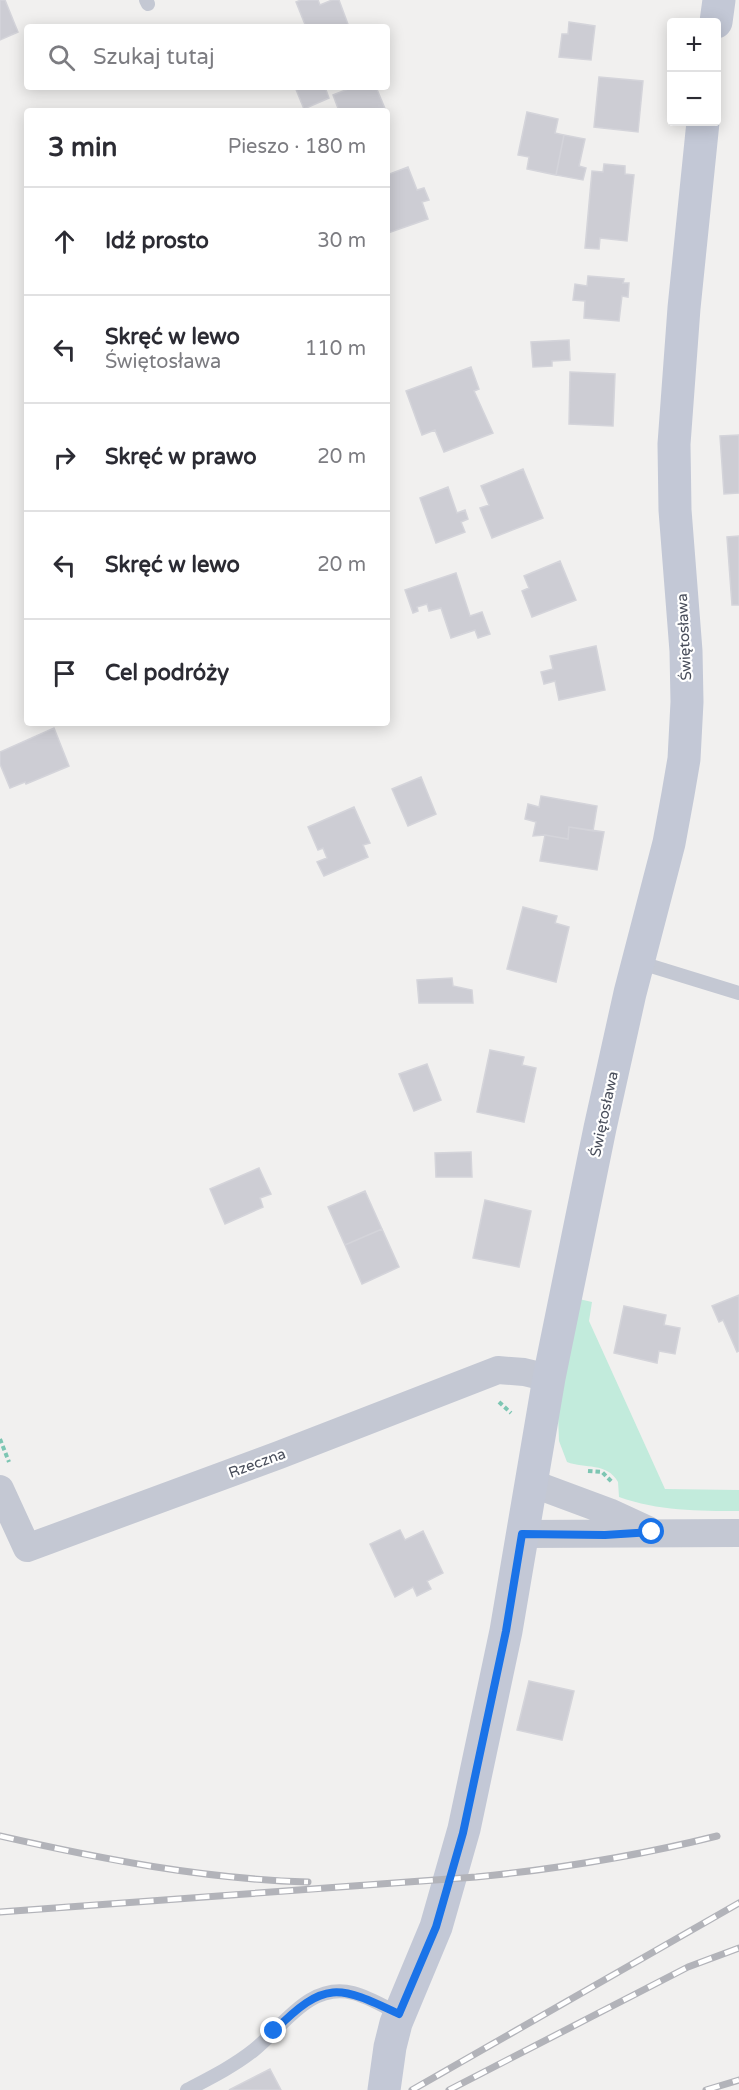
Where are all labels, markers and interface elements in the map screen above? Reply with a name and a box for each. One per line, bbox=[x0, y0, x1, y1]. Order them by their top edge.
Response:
map controls bbox=[667, 18, 721, 126]
button: + bbox=[667, 18, 721, 72]
search box bbox=[24, 24, 390, 90]
icon: search bbox=[45, 41, 78, 74]
text: Szukaj tutaj bbox=[93, 44, 215, 70]
button: − bbox=[667, 72, 721, 126]
text: 3 min bbox=[48, 132, 117, 163]
text: Pieszo · 180 m bbox=[228, 135, 366, 159]
icon: ahead bbox=[48, 225, 81, 258]
text: Idź prosto bbox=[105, 228, 209, 254]
text: 30 m bbox=[317, 229, 366, 253]
text: Skręć w lewo bbox=[105, 324, 240, 350]
icon: left bbox=[48, 333, 81, 366]
text: 110 m bbox=[305, 337, 366, 361]
text: Świętosława bbox=[105, 350, 221, 374]
icon: right bbox=[48, 441, 81, 474]
text: Skręć w prawo bbox=[105, 444, 257, 470]
text: 20 m bbox=[317, 445, 366, 469]
icon: left bbox=[48, 549, 81, 582]
text: Skręć w lewo bbox=[105, 552, 240, 578]
text: 20 m bbox=[317, 553, 366, 577]
street label: Świętosława bbox=[673, 593, 695, 681]
icon: arrive bbox=[48, 657, 81, 690]
text: Cel podróży bbox=[105, 660, 229, 686]
street label: Świętosława bbox=[586, 1069, 622, 1159]
street label: Rzeczna bbox=[226, 1444, 288, 1482]
route start bbox=[638, 1518, 664, 1544]
route end bbox=[260, 2017, 286, 2043]

